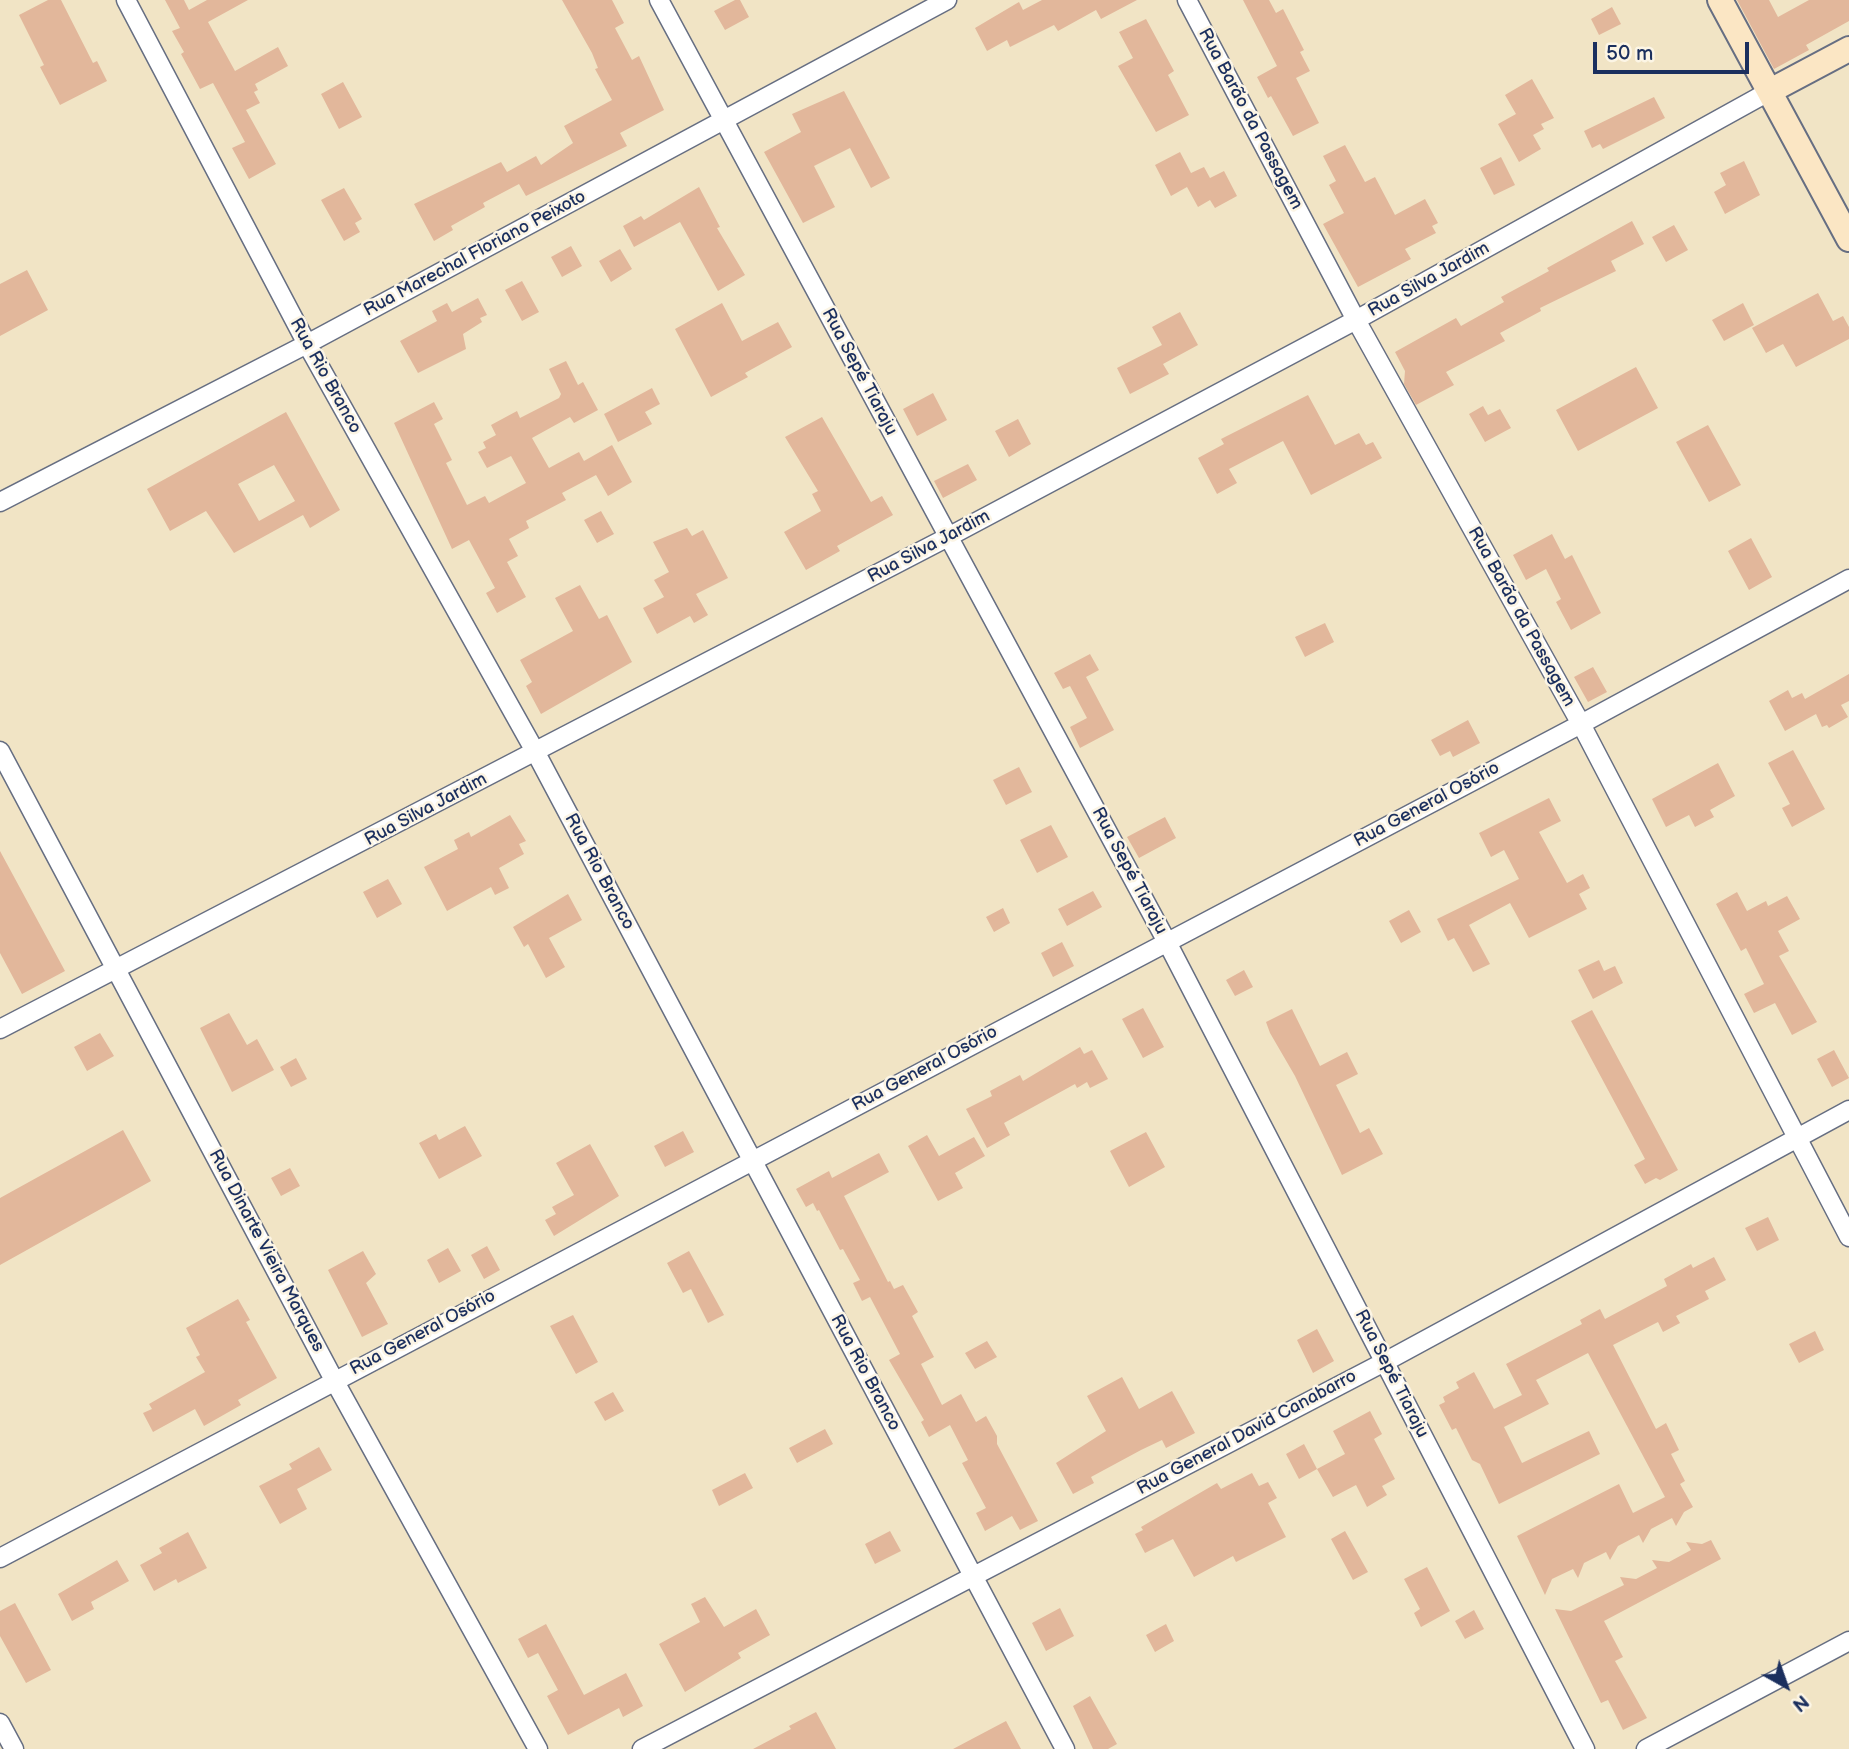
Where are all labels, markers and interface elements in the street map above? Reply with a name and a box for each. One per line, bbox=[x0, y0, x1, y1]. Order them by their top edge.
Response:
street label: Rua Barão da Passagem bbox=[1193, 25, 1307, 213]
scale bar bbox=[1597, 28, 1753, 72]
text: 50 m bbox=[1606, 41, 1653, 66]
street label: Rua Marechal Floriano Peixoto bbox=[360, 186, 590, 322]
street label: Rua Silva Jardim bbox=[1365, 238, 1493, 322]
street label: Rua Sepé Tiaraju bbox=[816, 305, 902, 439]
street label: Rua Rio Branco bbox=[284, 315, 366, 437]
street label: Rua Silva Jardim bbox=[864, 506, 994, 588]
street label: Rua Barão da Passagem bbox=[1463, 523, 1579, 711]
street label: Rua General Osório bbox=[1350, 757, 1504, 853]
street label: Rua Silva Jardim bbox=[361, 769, 491, 851]
street label: Rua Sepé Tiaraju bbox=[1086, 804, 1172, 938]
street label: Rua Rio Branco bbox=[559, 810, 639, 934]
street label: Rua General Osório bbox=[848, 1021, 1002, 1117]
street label: Rua Dinarte Vieira Marques bbox=[203, 1146, 329, 1356]
street label: Rua General Osório bbox=[346, 1285, 500, 1381]
street label: Rua Sepé Tiaraju bbox=[1349, 1306, 1433, 1442]
street label: Rua Rio Branco bbox=[825, 1311, 905, 1435]
street label: Rua General David Canabarro bbox=[1133, 1366, 1361, 1500]
north arrow bbox=[1751, 1651, 1821, 1721]
text: N bbox=[1787, 1689, 1813, 1716]

